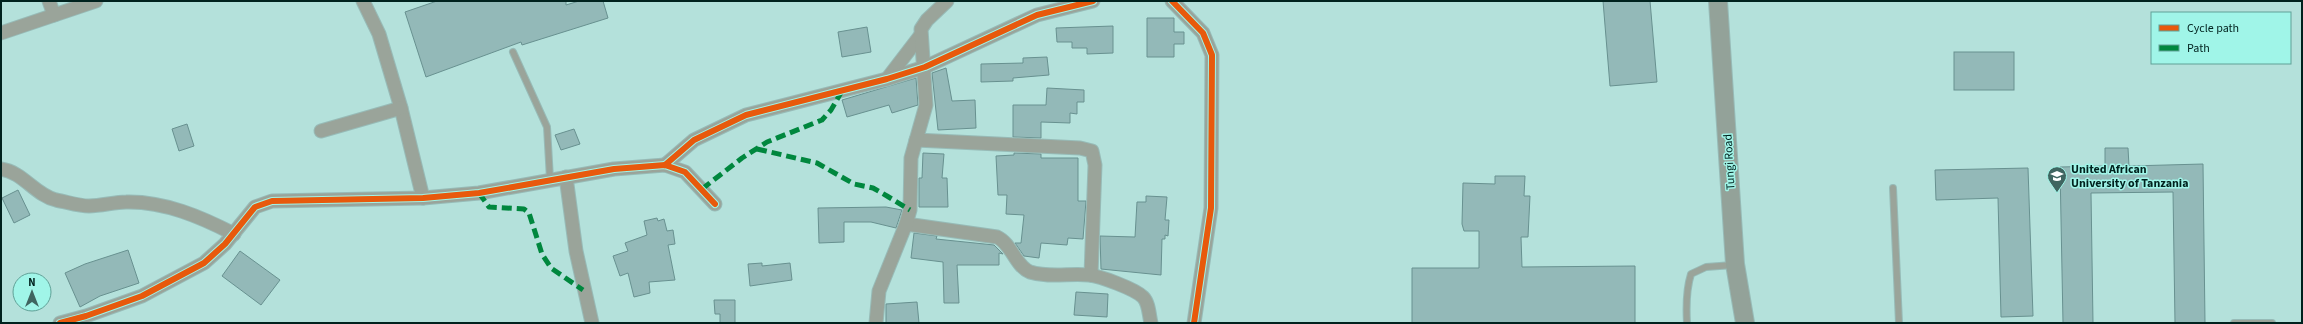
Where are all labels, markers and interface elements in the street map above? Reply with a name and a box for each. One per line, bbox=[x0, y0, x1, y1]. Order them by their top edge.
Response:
legend bbox=[2151, 12, 2291, 64]
text: Cycle path bbox=[2187, 20, 2239, 37]
text: Path bbox=[2187, 40, 2210, 57]
street label: Tungi Road bbox=[1720, 134, 1739, 190]
place label: United African University of Tanzania bbox=[2071, 161, 2188, 192]
school or university icon: United African University of Tanzania bbox=[2046, 165, 2068, 193]
north arrow bbox=[12, 272, 52, 312]
text: N bbox=[28, 275, 36, 290]

